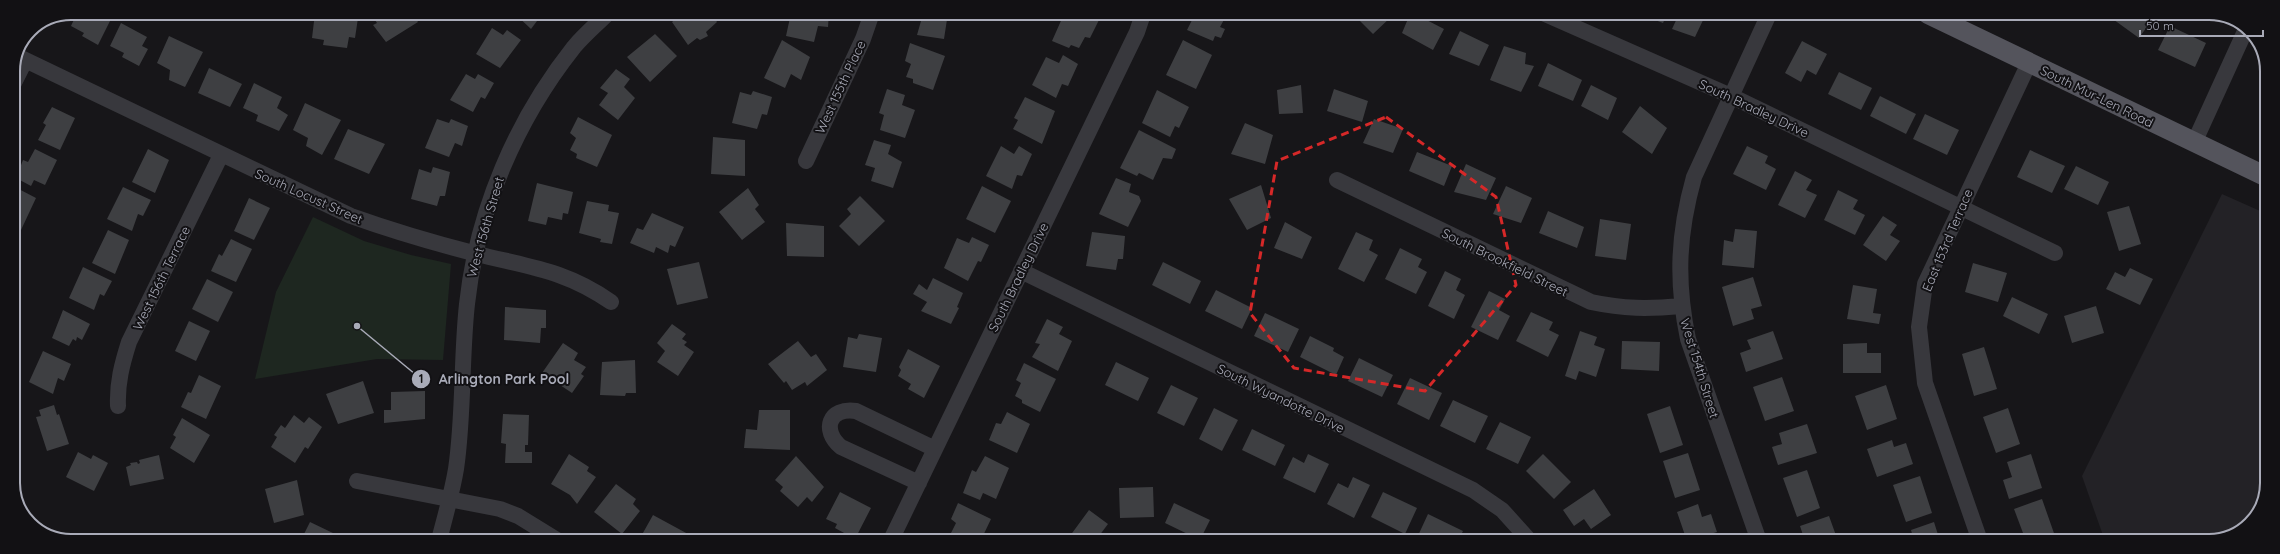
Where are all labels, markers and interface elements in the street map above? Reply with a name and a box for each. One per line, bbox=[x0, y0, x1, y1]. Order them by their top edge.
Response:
scale bar bbox=[2140, 12, 2263, 38]
text: 50 m bbox=[2146, 18, 2174, 33]
street label: West 155th Place bbox=[811, 38, 869, 136]
street label: South Mur-Len Road bbox=[2038, 62, 2156, 130]
street label: South Bradley Drive bbox=[1697, 76, 1811, 140]
street label: South Locust Street bbox=[253, 165, 365, 227]
street label: West 156th Street bbox=[463, 175, 507, 279]
street label: East 153rd Terrace bbox=[1918, 186, 1976, 294]
street label: South Bradley Drive bbox=[985, 220, 1051, 334]
street label: West 156th Terrace bbox=[129, 224, 193, 332]
street label: South Brookfield Street bbox=[1439, 224, 1571, 300]
street label: West 154th Street bbox=[1677, 316, 1723, 420]
street label: South Wyandotte Drive bbox=[1215, 360, 1347, 436]
callout: Arlington Park Pool bbox=[411, 366, 578, 392]
text: Arlington Park Pool bbox=[439, 370, 569, 388]
text: 1 bbox=[419, 371, 423, 386]

